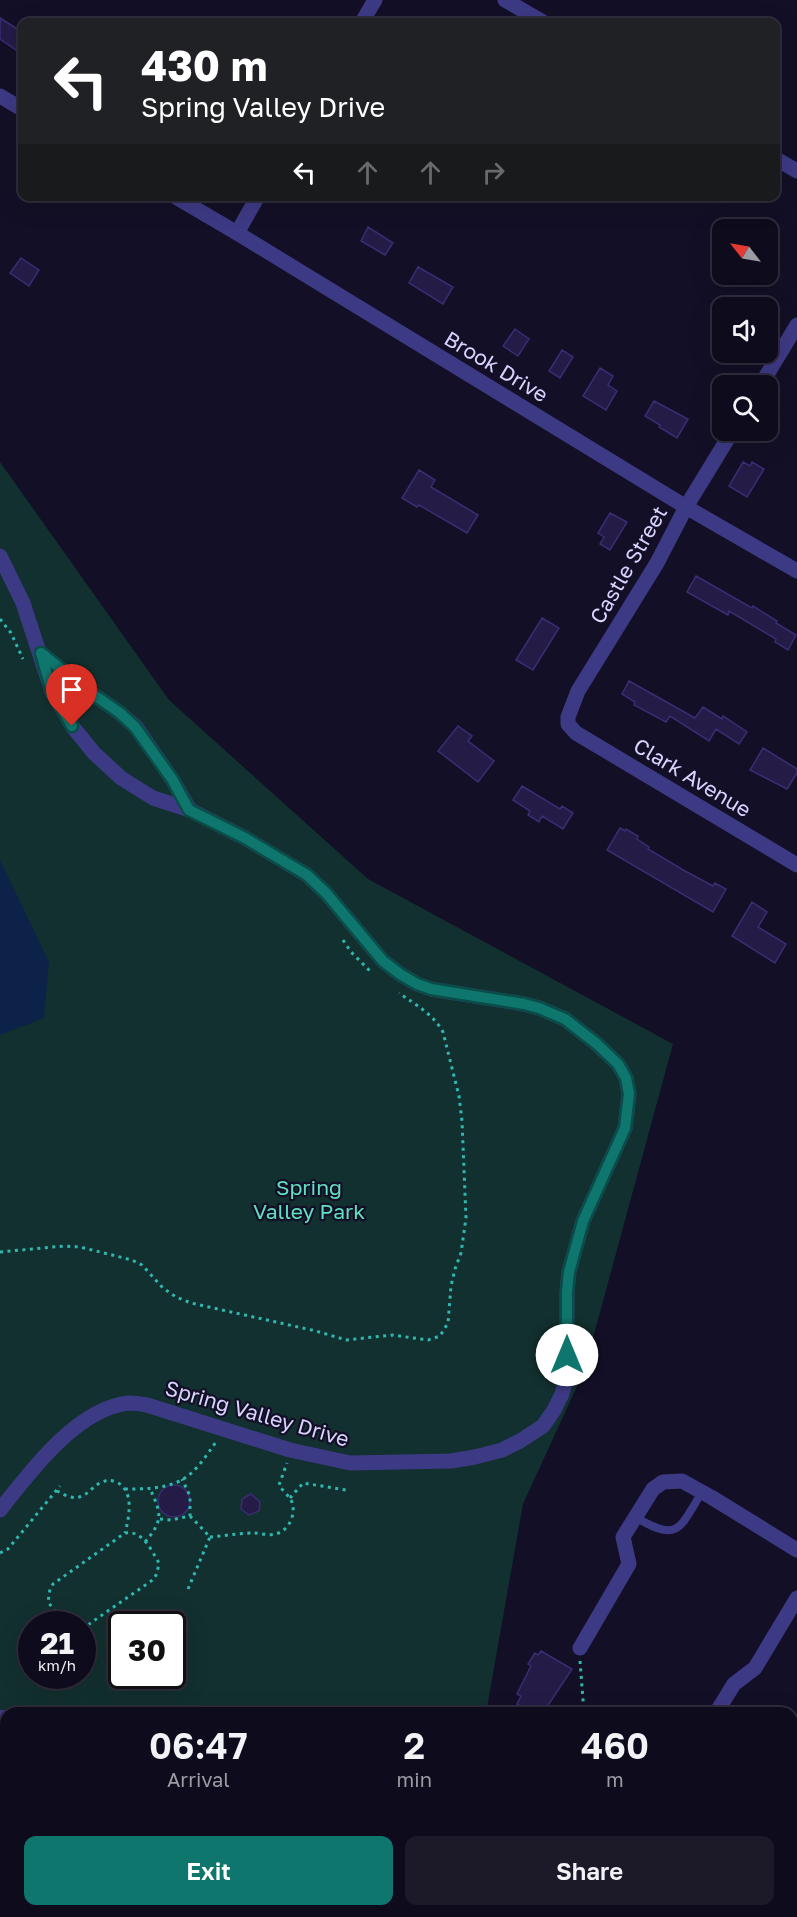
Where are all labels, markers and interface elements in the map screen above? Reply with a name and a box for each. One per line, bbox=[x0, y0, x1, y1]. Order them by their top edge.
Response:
text: 430 m bbox=[141, 40, 267, 90]
icon: left bbox=[42, 42, 120, 120]
text: Spring Valley Drive bbox=[141, 91, 385, 123]
icon: left bbox=[288, 156, 321, 189]
icon: ahead bbox=[351, 156, 384, 189]
icon: ahead bbox=[414, 156, 447, 189]
icon: right bbox=[477, 156, 510, 189]
north arrow bbox=[712, 219, 778, 285]
map controls bbox=[712, 219, 778, 441]
button: sound bbox=[712, 297, 778, 363]
street label: Brook Drive bbox=[440, 325, 553, 407]
button: search bbox=[712, 375, 778, 441]
street label: Castle Street bbox=[584, 501, 672, 628]
pin bbox=[46, 664, 97, 726]
icon: arrive bbox=[55, 673, 88, 706]
street label: Clark Avenue bbox=[629, 732, 756, 822]
park label: Spring Valley Park bbox=[253, 1174, 365, 1224]
position arrow bbox=[535, 1323, 599, 1387]
street label: Spring Valley Drive bbox=[162, 1374, 352, 1452]
speed limit sign: 30 bbox=[108, 1611, 186, 1689]
text: 21 bbox=[40, 1625, 74, 1661]
text: km/h bbox=[38, 1656, 76, 1674]
text: 06:47 bbox=[149, 1724, 248, 1767]
text: 2 bbox=[403, 1724, 425, 1767]
text: 460 bbox=[581, 1724, 649, 1767]
text: Arrival bbox=[167, 1767, 230, 1791]
text: min bbox=[397, 1767, 432, 1791]
text: m bbox=[606, 1767, 624, 1791]
button: Exit bbox=[24, 1836, 393, 1905]
button: Share bbox=[405, 1836, 774, 1905]

